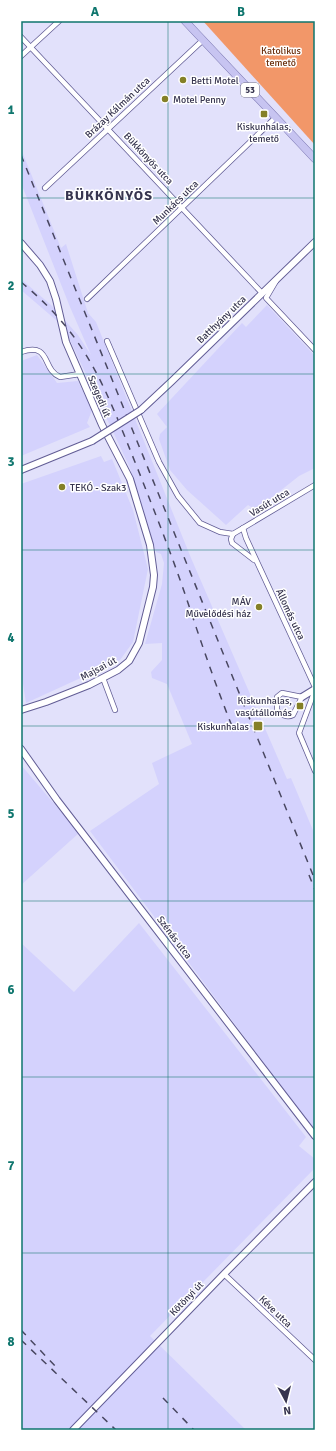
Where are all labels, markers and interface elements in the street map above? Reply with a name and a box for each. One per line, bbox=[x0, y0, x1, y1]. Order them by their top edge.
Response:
text: A bbox=[91, 4, 100, 20]
text: B bbox=[237, 4, 245, 20]
park label: Katolikus temető bbox=[261, 45, 302, 69]
street label: Brázay Kálmán utca bbox=[83, 75, 153, 141]
marker: Betti Motel bbox=[178, 75, 188, 85]
place label: Betti Motel bbox=[191, 75, 239, 87]
road number: 53 bbox=[241, 83, 259, 97]
marker: Motel Penny bbox=[160, 94, 170, 104]
place label: Motel Penny bbox=[173, 94, 226, 106]
text: 1 bbox=[7, 102, 15, 118]
marker: Kiskunhalas, temető bbox=[259, 109, 269, 119]
place label: Kiskunhalas, temető bbox=[237, 121, 292, 145]
street label: Bükkönyös utca bbox=[121, 130, 175, 187]
street label: Munkács utca bbox=[150, 178, 201, 228]
district label: BÜKKÖNYÖS bbox=[65, 187, 153, 204]
text: 2 bbox=[7, 278, 15, 294]
street label: Batthyány utca bbox=[195, 293, 249, 346]
street label: Szegedi út bbox=[85, 374, 113, 420]
text: 3 bbox=[7, 454, 15, 470]
place label: TEKÓ - Szak3 bbox=[70, 481, 126, 494]
marker: TEKÓ - Szak3 bbox=[57, 482, 67, 492]
street label: Vasút utca bbox=[247, 486, 292, 519]
street label: Állomás utca bbox=[273, 586, 308, 642]
place label: MÁV Művelődési ház bbox=[185, 595, 252, 620]
marker: MÁV Művelődési ház bbox=[254, 602, 264, 612]
text: 4 bbox=[7, 630, 15, 646]
street label: Majsai út bbox=[78, 654, 119, 683]
place label: Kiskunhalas, vasútállomás bbox=[236, 695, 293, 719]
marker: Kiskunhalas, vasútállomás bbox=[295, 701, 305, 711]
marker: Kiskunhalas bbox=[252, 720, 264, 732]
place label: Kiskunhalas bbox=[197, 721, 250, 733]
text: 5 bbox=[7, 806, 15, 822]
street label: Szénás utca bbox=[154, 914, 194, 961]
text: 6 bbox=[7, 982, 15, 998]
text: 7 bbox=[7, 1158, 15, 1174]
street label: Kötönyi út bbox=[167, 1279, 206, 1318]
street label: Kéve utca bbox=[256, 1293, 294, 1330]
text: 8 bbox=[7, 1334, 15, 1350]
north arrow bbox=[266, 1381, 306, 1421]
text: N bbox=[283, 1404, 292, 1417]

